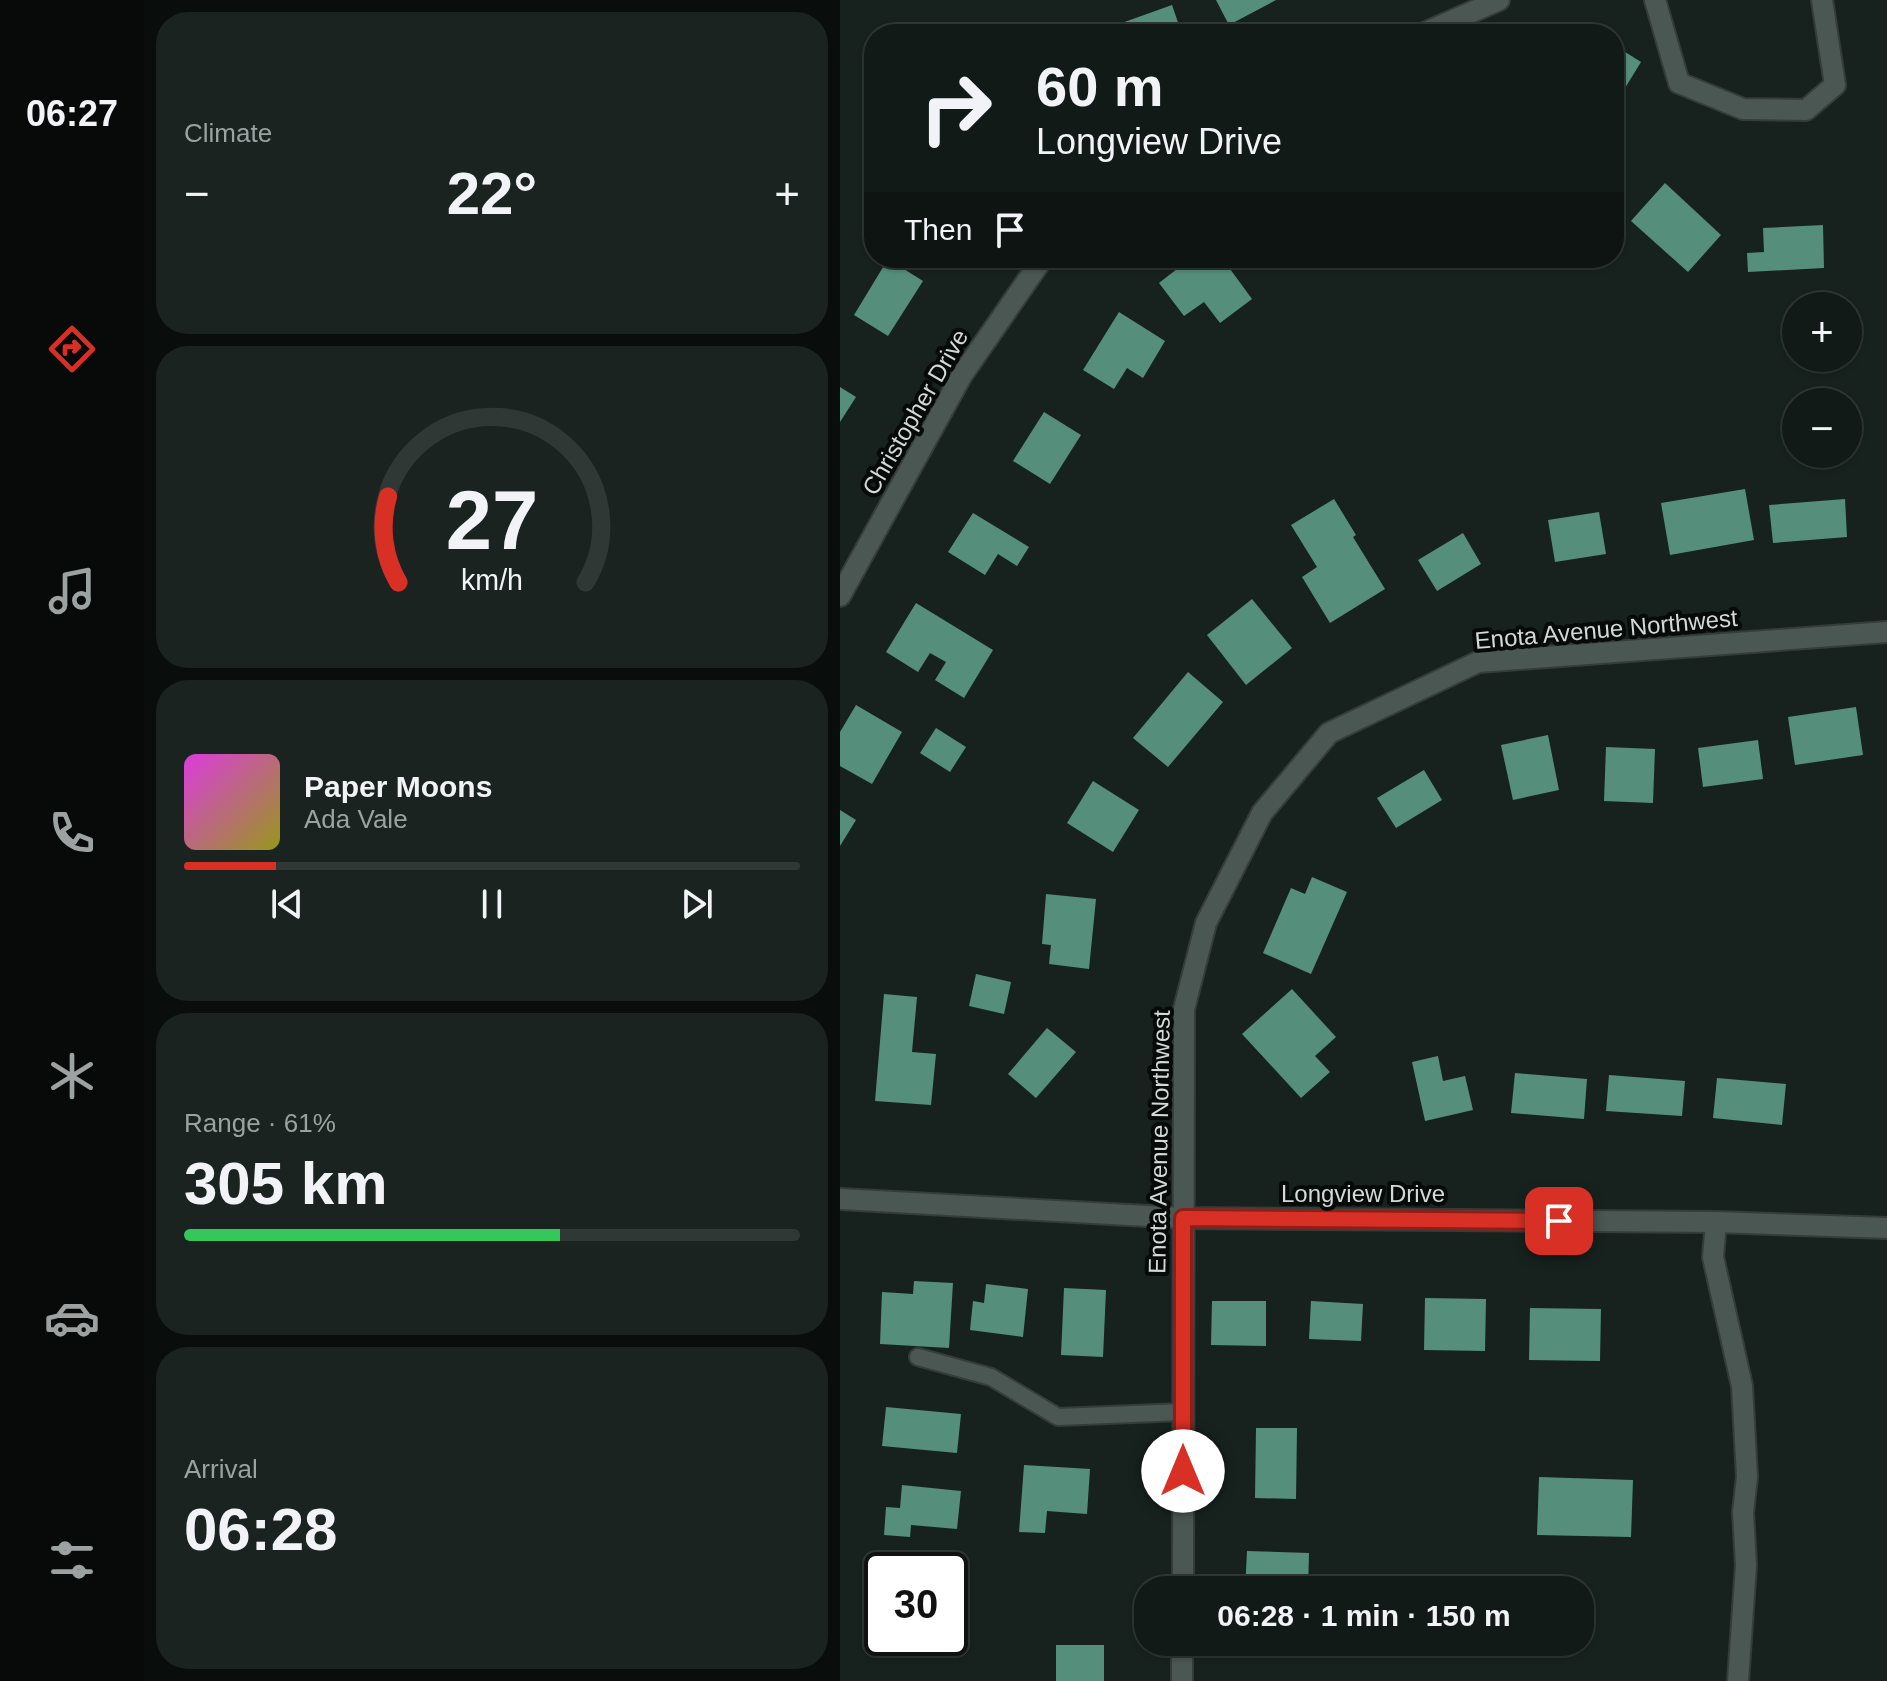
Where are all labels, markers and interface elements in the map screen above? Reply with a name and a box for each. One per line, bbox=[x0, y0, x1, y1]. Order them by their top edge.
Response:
text: 60 m bbox=[1036, 55, 1164, 118]
icon: right bbox=[904, 56, 1008, 160]
text: 06:27 bbox=[26, 93, 118, 134]
text: Climate bbox=[184, 118, 272, 148]
text: Longview Drive bbox=[1036, 121, 1282, 162]
text: 22° bbox=[447, 160, 537, 227]
text: − bbox=[184, 169, 210, 218]
text: + bbox=[774, 169, 800, 218]
icon: arrive bbox=[988, 208, 1032, 252]
text: Then bbox=[904, 213, 972, 246]
map controls bbox=[1782, 292, 1862, 468]
button: + bbox=[1782, 292, 1862, 372]
icon: directions bbox=[44, 321, 100, 377]
street label: Christopher Drive bbox=[857, 324, 973, 500]
button: − bbox=[1782, 388, 1862, 468]
text: 27 bbox=[446, 473, 538, 566]
icon: music bbox=[44, 563, 100, 619]
text: km/h bbox=[461, 564, 523, 596]
street label: Enota Avenue Northwest bbox=[1473, 604, 1739, 654]
text: Paper Moons bbox=[304, 770, 492, 803]
text: Ada Vale bbox=[304, 804, 408, 834]
icon: phone bbox=[44, 805, 100, 861]
icon: previous bbox=[265, 882, 309, 926]
icon: pause bbox=[470, 882, 514, 926]
icon: next bbox=[675, 882, 719, 926]
street label: Enota Avenue Northwest bbox=[1143, 1010, 1175, 1274]
icon: climate bbox=[44, 1048, 100, 1104]
text: Range · 61% bbox=[184, 1108, 336, 1138]
text: 305 km bbox=[184, 1150, 388, 1217]
street label: Longview Drive bbox=[1281, 1180, 1445, 1207]
pin bbox=[1525, 1187, 1593, 1255]
icon: arrive bbox=[1537, 1199, 1581, 1243]
icon: car bbox=[44, 1290, 100, 1346]
position arrow bbox=[1141, 1429, 1225, 1513]
text: Arrival bbox=[184, 1454, 258, 1484]
text: 06:28 bbox=[184, 1496, 337, 1563]
icon: filters bbox=[44, 1532, 100, 1588]
speed limit sign: 30 bbox=[864, 1552, 968, 1656]
text: 06:28 · 1 min · 150 m bbox=[1217, 1599, 1511, 1632]

